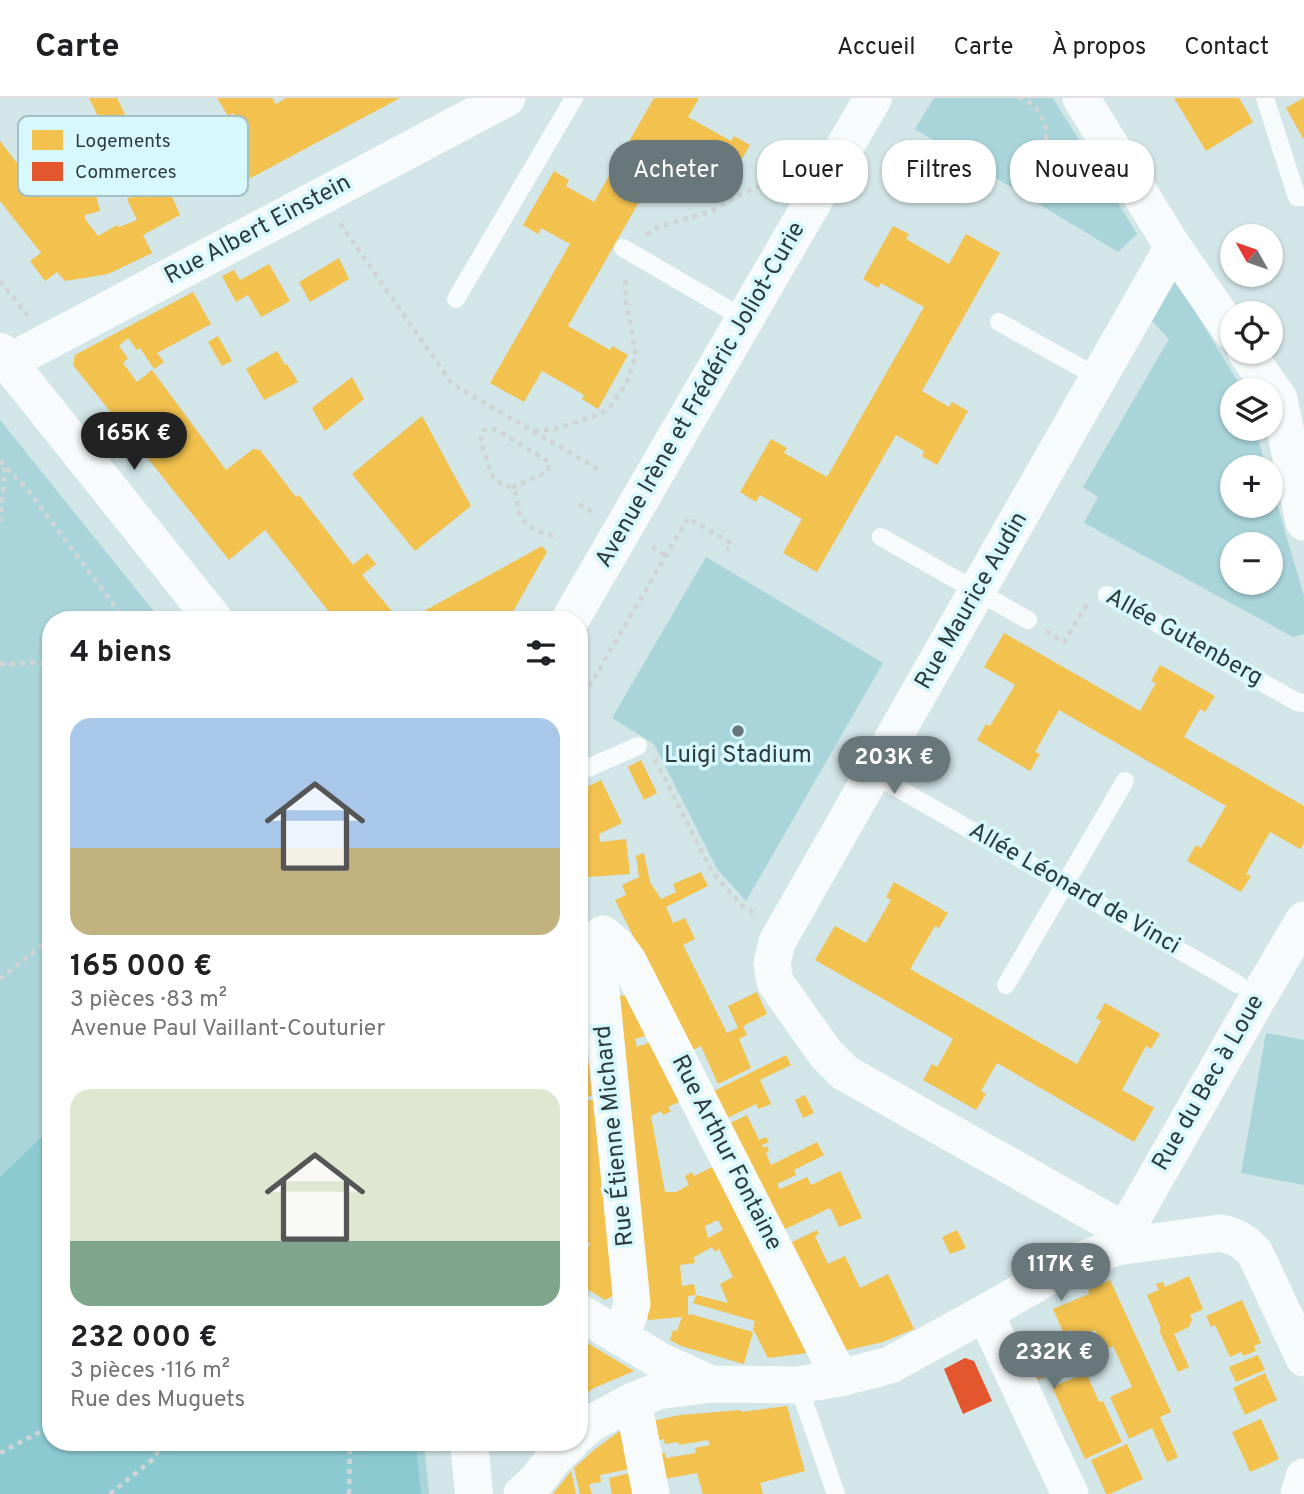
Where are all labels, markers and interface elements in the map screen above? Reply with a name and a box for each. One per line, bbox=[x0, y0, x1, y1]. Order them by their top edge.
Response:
text: Carte bbox=[35, 27, 120, 69]
text: Accueil bbox=[837, 33, 916, 63]
text: Carte bbox=[954, 33, 1013, 63]
text: À propos bbox=[1051, 33, 1146, 63]
text: Contact bbox=[1184, 33, 1269, 63]
legend bbox=[18, 116, 248, 196]
text: Logements bbox=[75, 130, 171, 154]
chip: Acheter bbox=[609, 140, 743, 203]
chip: Louer bbox=[757, 140, 868, 203]
chip: Filtres bbox=[882, 140, 996, 203]
chip: Nouveau bbox=[1010, 140, 1154, 203]
text: Commerces bbox=[75, 161, 177, 185]
street label: Rue Albert Einstein bbox=[160, 168, 356, 292]
street label: Avenue Irène et Frédéric Joliot-Curie bbox=[589, 217, 813, 573]
north arrow bbox=[1220, 224, 1283, 287]
map controls bbox=[1220, 224, 1283, 595]
button: locate bbox=[1220, 301, 1283, 364]
button: layers bbox=[1220, 378, 1283, 441]
pin: 165K € bbox=[77, 412, 191, 472]
text: 165K € bbox=[97, 420, 171, 449]
button: + bbox=[1220, 455, 1283, 518]
street label: Rue Maurice Audin bbox=[909, 507, 1035, 695]
button: − bbox=[1220, 532, 1283, 595]
street label: Allée Gutenberg bbox=[1100, 582, 1268, 694]
icon: filters bbox=[522, 634, 560, 672]
text: 4 biens bbox=[70, 635, 172, 672]
marker: Luigi Stadium bbox=[730, 723, 746, 739]
pin: 203K € bbox=[837, 736, 951, 796]
place label: Luigi Stadium bbox=[664, 741, 812, 771]
text: 203K € bbox=[854, 744, 934, 773]
icon: home bbox=[252, 763, 378, 889]
street label: Allée Léonard de Vinci bbox=[963, 816, 1185, 962]
text: 165 000 € bbox=[70, 949, 212, 986]
text: 3 pièces · 83 m² bbox=[70, 986, 227, 1015]
street label: Rue du Bec à Loue bbox=[1146, 990, 1272, 1176]
text: Avenue Paul Vaillant-Couturier bbox=[70, 1015, 385, 1044]
street label: Rue Étienne Michard bbox=[586, 1024, 642, 1248]
street label: Rue Arthur Fontaine bbox=[664, 1050, 788, 1256]
icon: home bbox=[252, 1134, 378, 1260]
pin: 117K € bbox=[1004, 1244, 1118, 1303]
text: 117K € bbox=[1027, 1251, 1095, 1280]
text: 232 000 € bbox=[70, 1320, 218, 1357]
pin: 232K € bbox=[997, 1332, 1111, 1391]
text: 232K € bbox=[1015, 1339, 1093, 1368]
text: 3 pièces · 116 m² bbox=[70, 1357, 230, 1386]
text: Rue des Muguets bbox=[70, 1386, 245, 1415]

